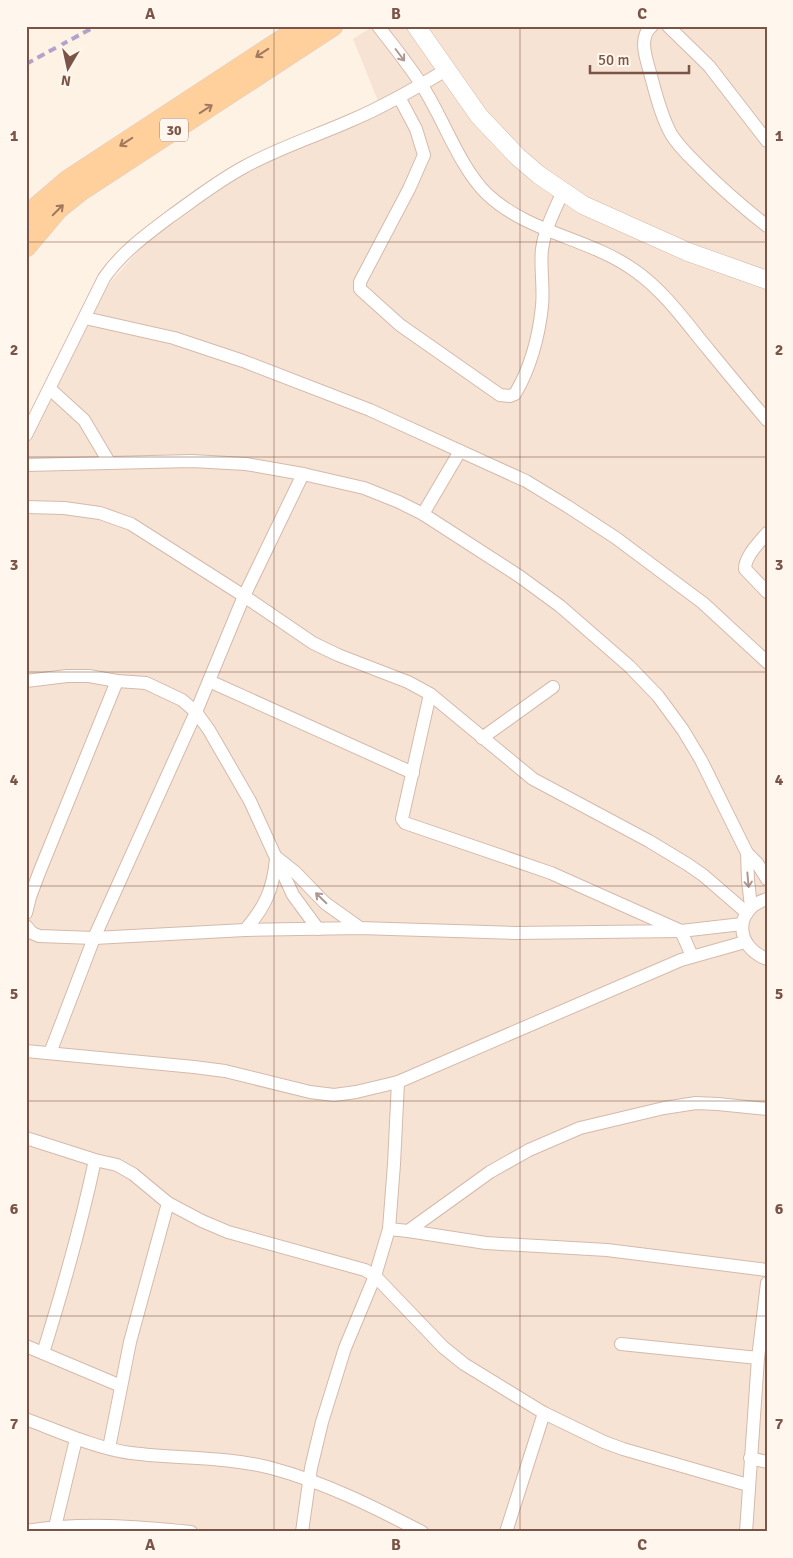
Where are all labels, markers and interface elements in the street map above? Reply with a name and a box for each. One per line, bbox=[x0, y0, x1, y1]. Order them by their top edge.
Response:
text: A bbox=[145, 4, 156, 24]
text: B bbox=[391, 4, 401, 24]
text: C bbox=[637, 4, 647, 24]
north arrow bbox=[42, 42, 92, 92]
scale bar bbox=[590, 42, 689, 74]
one-way arrow bbox=[256, 48, 270, 58]
one-way arrow bbox=[395, 48, 405, 62]
text: 50 m bbox=[598, 51, 629, 69]
text: N bbox=[60, 71, 72, 90]
one-way arrow bbox=[199, 103, 213, 114]
road number: 30 bbox=[160, 118, 188, 142]
text: 1 bbox=[10, 126, 19, 146]
text: 1 bbox=[775, 126, 784, 146]
one-way arrow bbox=[120, 137, 134, 147]
one-way arrow bbox=[52, 204, 64, 216]
text: 2 bbox=[10, 340, 18, 360]
text: 2 bbox=[775, 340, 783, 360]
text: 3 bbox=[10, 555, 18, 575]
text: 3 bbox=[775, 555, 783, 575]
text: 4 bbox=[10, 770, 19, 790]
text: 4 bbox=[775, 770, 784, 790]
one-way arrow bbox=[743, 872, 753, 888]
one-way arrow bbox=[315, 892, 328, 904]
text: 5 bbox=[10, 984, 18, 1004]
text: 5 bbox=[775, 984, 783, 1004]
text: 6 bbox=[10, 1199, 19, 1219]
text: 6 bbox=[775, 1199, 784, 1219]
text: 7 bbox=[10, 1414, 19, 1434]
text: 7 bbox=[775, 1414, 784, 1434]
text: A bbox=[145, 1535, 156, 1555]
text: B bbox=[391, 1535, 401, 1555]
text: C bbox=[637, 1535, 647, 1555]

